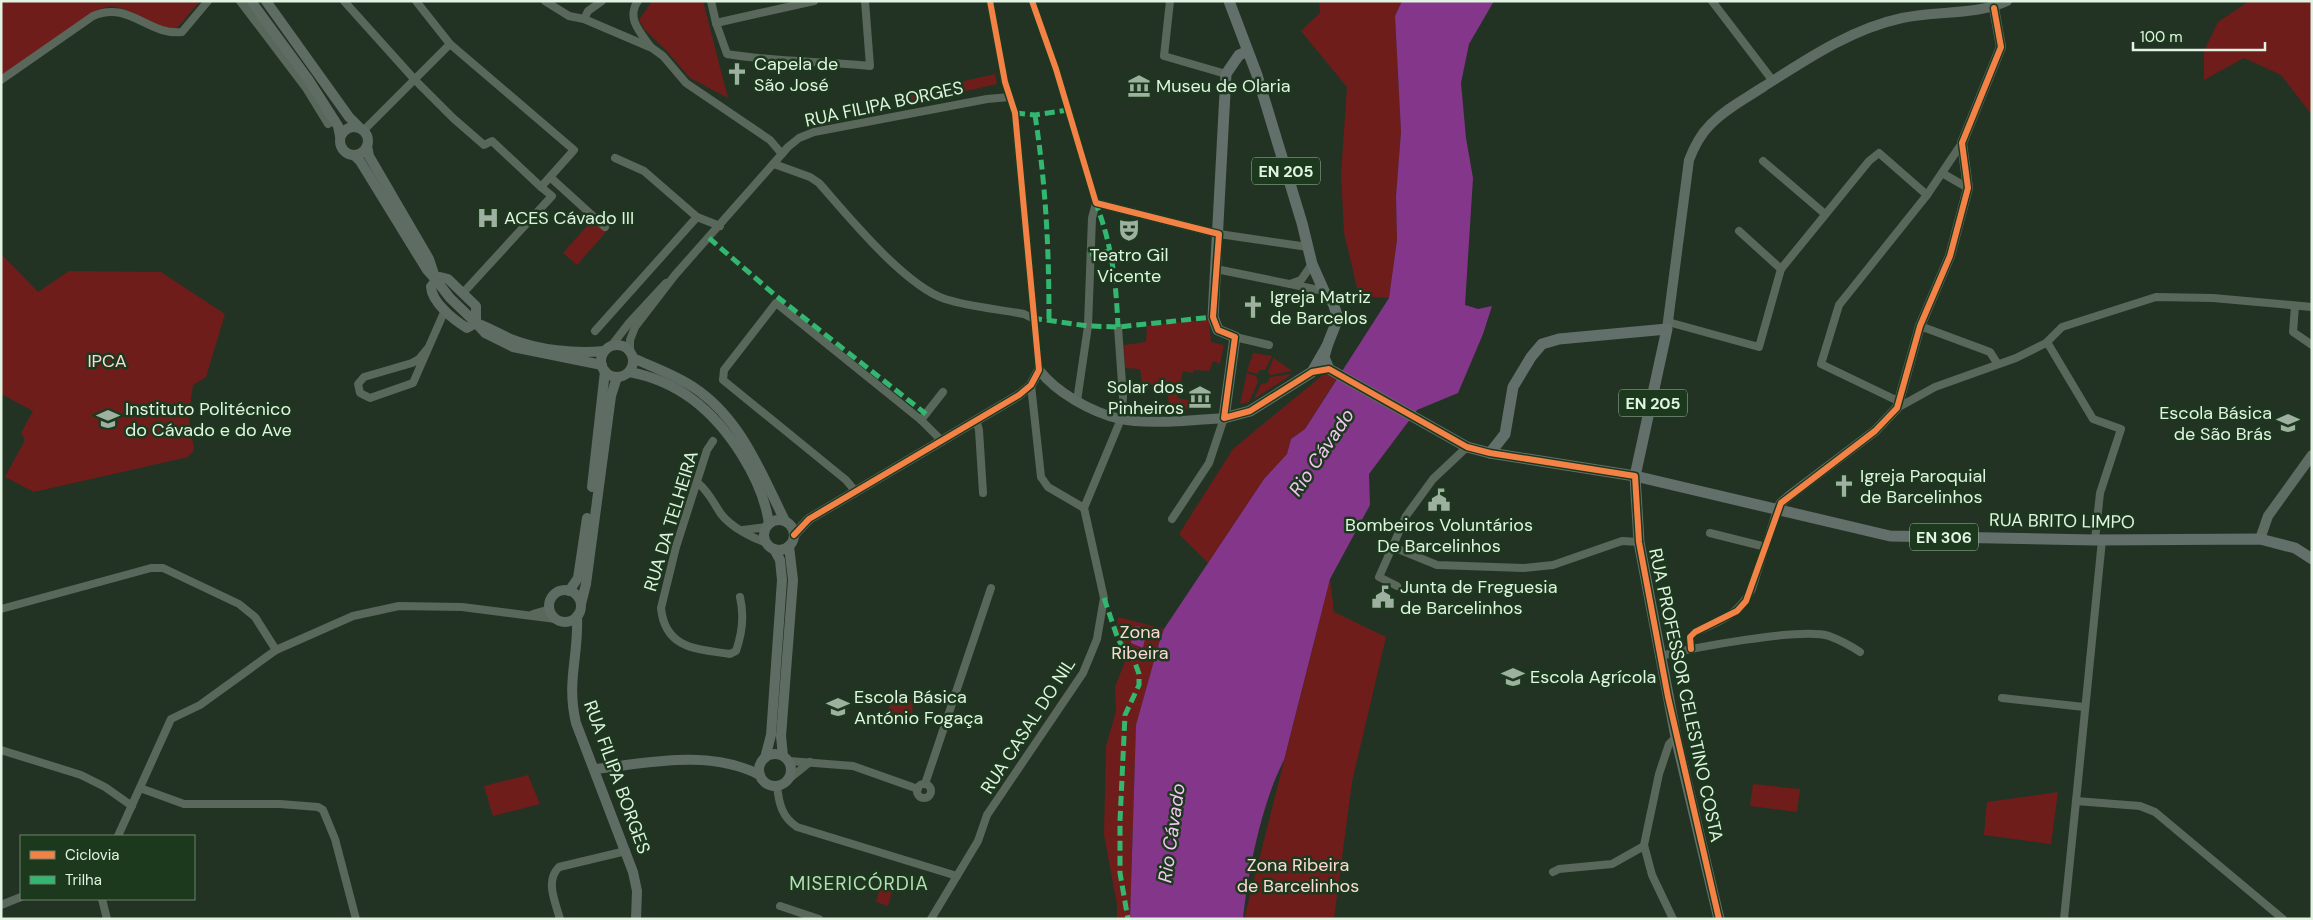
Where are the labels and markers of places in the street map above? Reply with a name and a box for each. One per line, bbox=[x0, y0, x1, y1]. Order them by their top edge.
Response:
place label: Capela de São José bbox=[754, 52, 838, 97]
church icon: Capela de São José bbox=[724, 61, 750, 87]
museum icon: Museu de Olaria bbox=[1126, 73, 1152, 99]
place label: Museu de Olaria bbox=[1156, 74, 1291, 98]
hospital icon: ACES Cávado III bbox=[475, 205, 501, 231]
place label: ACES Cávado III bbox=[504, 206, 634, 230]
theatre icon: Teatro Gil Vicente bbox=[1116, 217, 1142, 243]
place label: Teatro Gil Vicente bbox=[1089, 243, 1169, 288]
place label: Igreja Matriz de Barcelos bbox=[1270, 285, 1371, 330]
church icon: Igreja Matriz de Barcelos bbox=[1240, 294, 1266, 320]
place label: Solar dos Pinheiros bbox=[1107, 375, 1184, 420]
museum icon: Solar dos Pinheiros bbox=[1187, 384, 1213, 410]
place label: Instituto Politécnico do Cávado e do Ave bbox=[125, 397, 292, 442]
place label: Escola Básica de São Brás bbox=[2159, 401, 2272, 446]
school or university icon: Instituto Politécnico do Cávado e do Ave bbox=[95, 406, 121, 432]
school or university icon: Escola Básica de São Brás bbox=[2275, 410, 2301, 436]
place label: Igreja Paroquial de Barcelinhos bbox=[1860, 464, 1986, 509]
church icon: Igreja Paroquial de Barcelinhos bbox=[1831, 473, 1857, 499]
public building icon: Bombeiros Voluntários De Barcelinhos bbox=[1426, 487, 1452, 513]
place label: Bombeiros Voluntários De Barcelinhos bbox=[1345, 513, 1533, 558]
place label: Junta de Freguesia de Barcelinhos bbox=[1400, 575, 1557, 620]
public building icon: Junta de Freguesia de Barcelinhos bbox=[1370, 584, 1396, 610]
school or university icon: Escola Agrícola bbox=[1500, 664, 1526, 690]
place label: Escola Agrícola bbox=[1530, 665, 1656, 689]
place label: Escola Básica António Fogaça bbox=[854, 685, 983, 730]
school or university icon: Escola Básica António Fogaça bbox=[825, 694, 851, 720]

